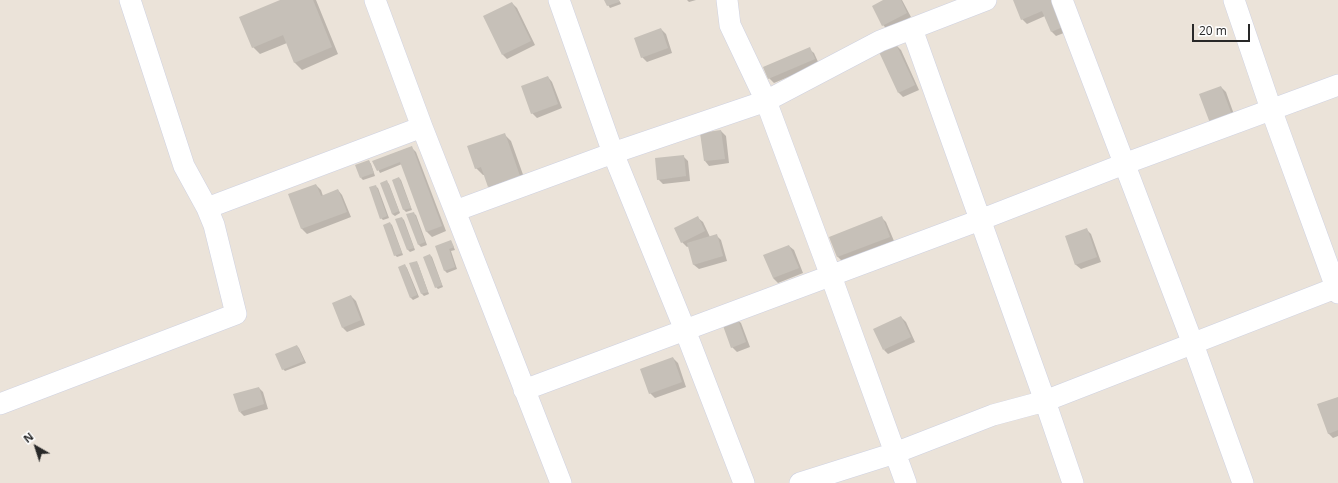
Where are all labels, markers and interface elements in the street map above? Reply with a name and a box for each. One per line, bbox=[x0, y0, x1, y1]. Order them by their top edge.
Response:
scale bar bbox=[1194, 16, 1252, 42]
text: 20 m bbox=[1199, 22, 1227, 39]
north arrow bbox=[16, 427, 56, 467]
text: N bbox=[20, 429, 36, 446]

